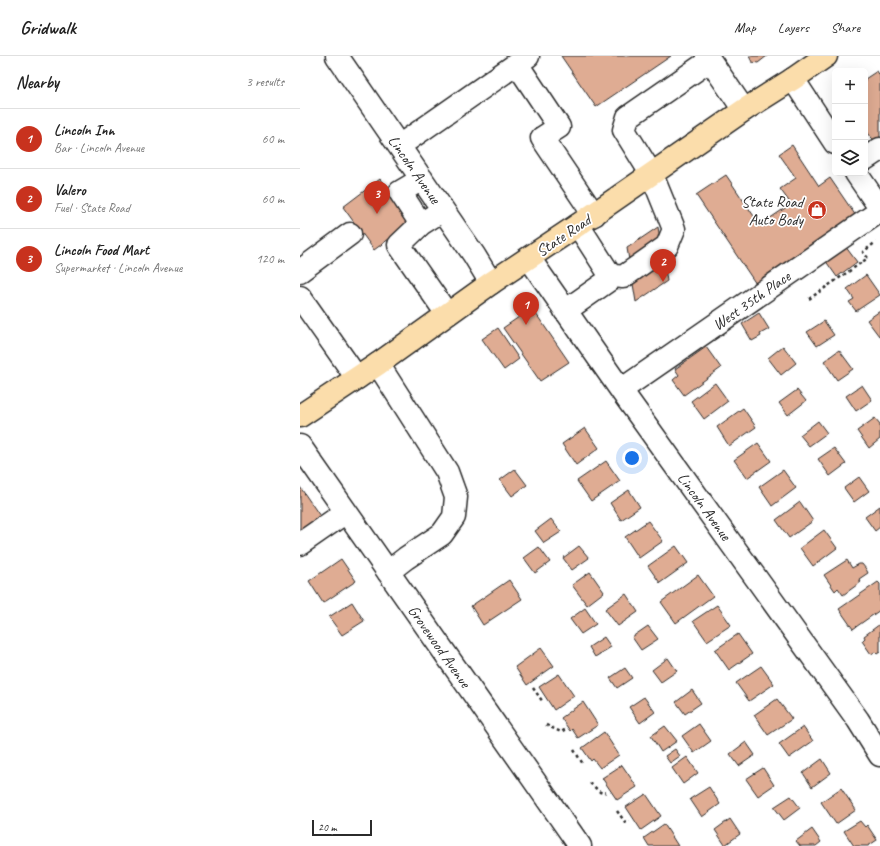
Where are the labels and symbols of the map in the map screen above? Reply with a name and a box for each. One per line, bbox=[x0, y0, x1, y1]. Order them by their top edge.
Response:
street label: Lincoln Avenue bbox=[383, 131, 446, 209]
pin: 3 bbox=[364, 181, 390, 214]
place label: State Road Auto Body bbox=[741, 192, 806, 230]
shop icon: State Road Auto Body bbox=[806, 199, 828, 221]
street label: State Road bbox=[532, 209, 597, 261]
pin: 2 bbox=[650, 249, 676, 282]
street label: West 35th Place bbox=[709, 266, 796, 335]
pin: 1 bbox=[513, 292, 539, 325]
your location bbox=[622, 448, 642, 468]
street label: Lincoln Avenue bbox=[673, 469, 737, 546]
street label: Grovewood Avenue bbox=[403, 601, 476, 693]
scale bar bbox=[312, 818, 372, 837]

